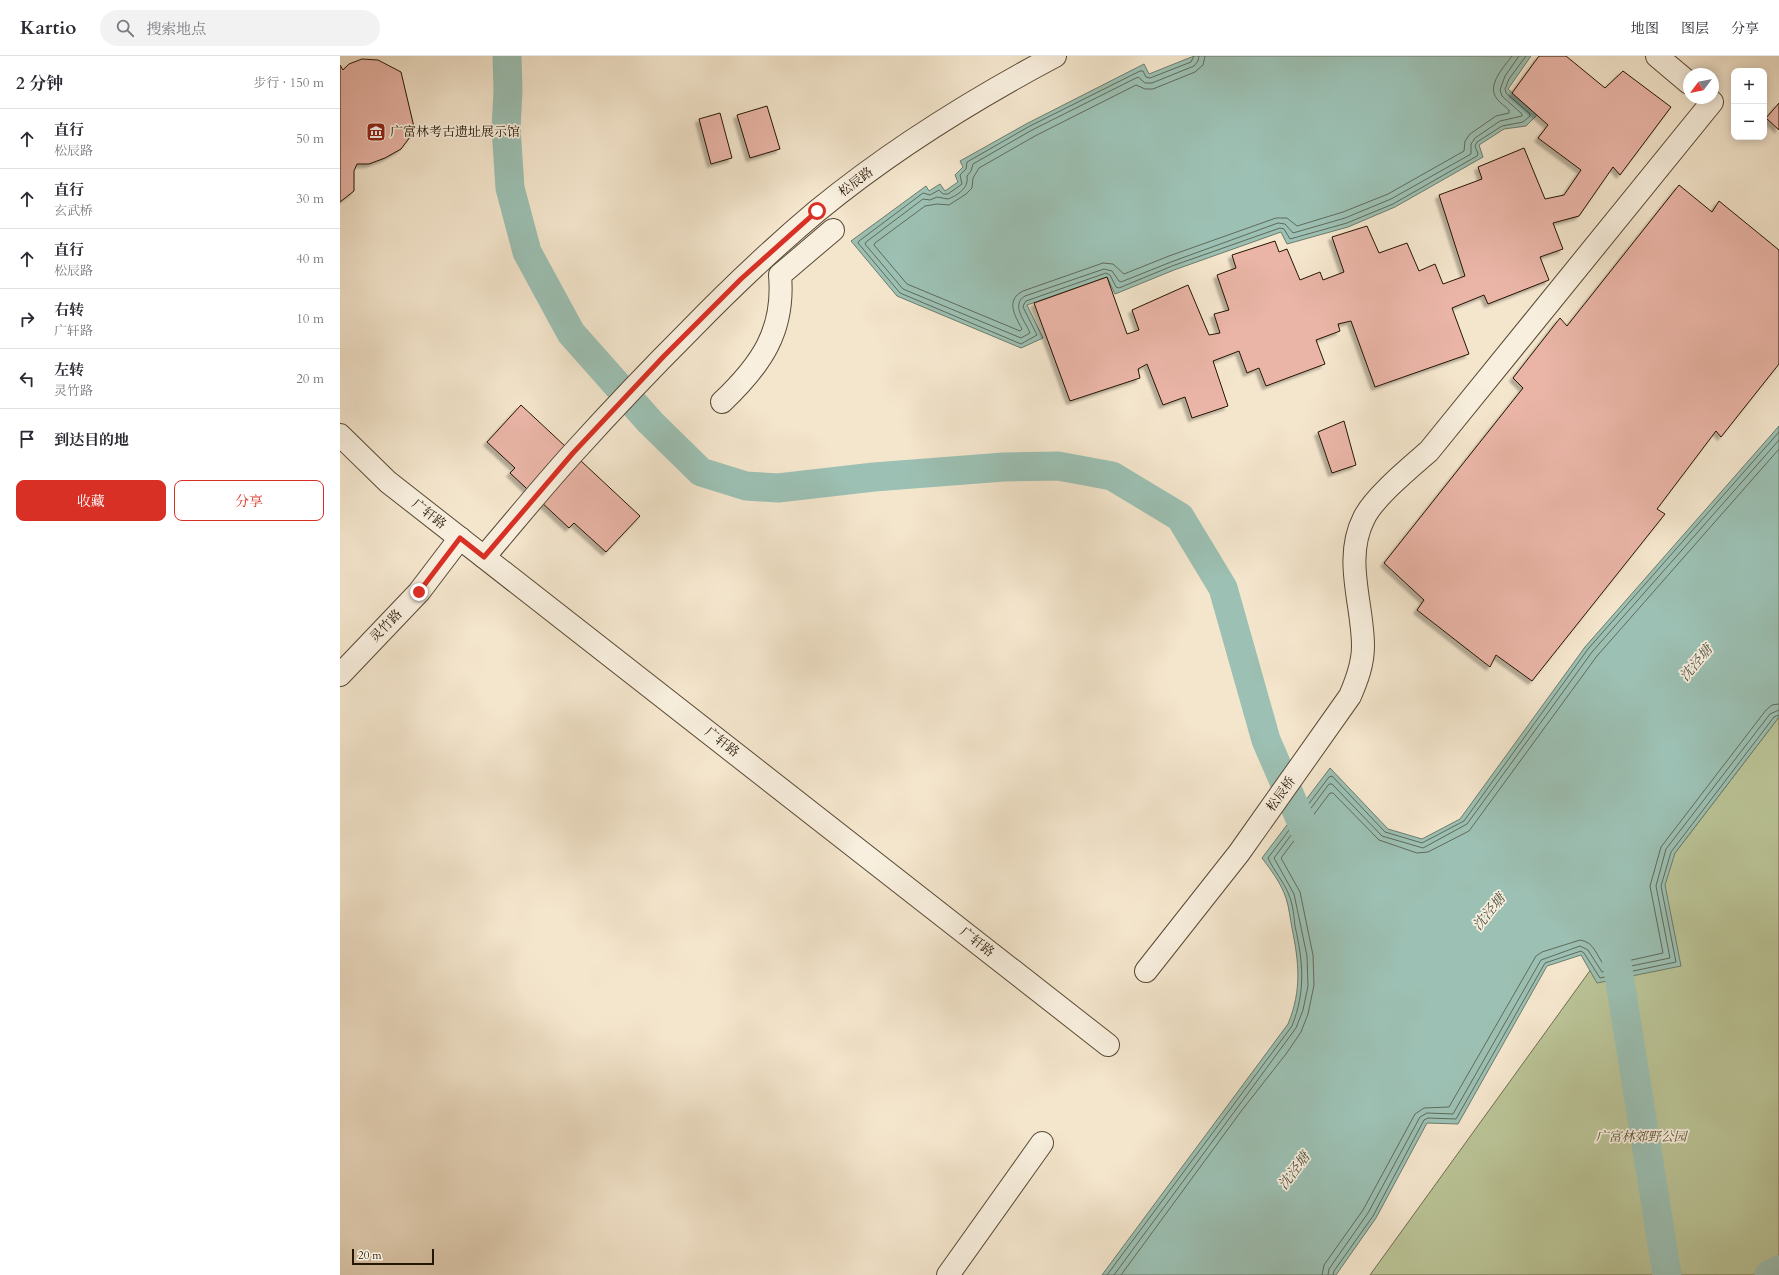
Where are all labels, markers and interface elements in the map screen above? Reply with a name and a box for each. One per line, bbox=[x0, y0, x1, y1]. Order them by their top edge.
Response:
search box bbox=[100, 10, 380, 46]
text: Kartio bbox=[20, 15, 76, 41]
icon: search bbox=[114, 17, 136, 39]
text: 搜索地点 bbox=[146, 19, 206, 39]
text: 地图 bbox=[1631, 19, 1659, 38]
text: 图层 bbox=[1681, 19, 1709, 38]
text: 分享 bbox=[1731, 19, 1759, 38]
north arrow bbox=[1683, 68, 1719, 104]
map controls bbox=[1731, 68, 1767, 140]
button: + bbox=[1731, 68, 1767, 104]
text: 2 分钟 bbox=[16, 72, 63, 95]
text: 步行 · 150 m bbox=[253, 74, 324, 92]
button: − bbox=[1731, 104, 1767, 140]
text: 直行 bbox=[54, 120, 84, 140]
museum icon: 广富林考古遗址展示馆 bbox=[365, 121, 387, 143]
place label: 广富林考古遗址展示馆 bbox=[390, 123, 520, 141]
icon: ahead bbox=[16, 128, 38, 150]
text: 50 m bbox=[296, 130, 324, 148]
text: 松辰路 bbox=[54, 142, 93, 160]
street label: 松辰路 bbox=[835, 163, 877, 201]
text: 直行 bbox=[54, 180, 84, 200]
icon: ahead bbox=[16, 188, 38, 210]
text: 30 m bbox=[296, 190, 324, 208]
text: 玄武桥 bbox=[54, 202, 93, 220]
route start bbox=[808, 202, 826, 220]
text: 直行 bbox=[54, 240, 84, 260]
icon: ahead bbox=[16, 248, 38, 270]
text: 40 m bbox=[296, 250, 324, 268]
text: 松辰路 bbox=[54, 262, 93, 280]
text: 右转 bbox=[54, 300, 84, 320]
icon: right bbox=[16, 308, 38, 330]
text: 10 m bbox=[296, 310, 324, 328]
text: 广轩路 bbox=[54, 322, 93, 340]
text: 左转 bbox=[54, 360, 84, 380]
icon: left bbox=[16, 368, 38, 390]
text: 20 m bbox=[296, 370, 324, 388]
text: 灵竹路 bbox=[54, 382, 93, 400]
icon: arrive bbox=[16, 428, 38, 450]
text: 到达目的地 bbox=[54, 430, 129, 450]
button: 收藏 bbox=[16, 480, 166, 521]
button: 分享 bbox=[174, 480, 324, 521]
street label: 广轩路 bbox=[408, 495, 450, 533]
route end bbox=[410, 583, 428, 601]
street label: 灵竹路 bbox=[366, 606, 406, 646]
water label: 沈泾塘 bbox=[1675, 639, 1718, 685]
street label: 广轩路 bbox=[701, 723, 743, 761]
street label: 松辰桥 bbox=[1262, 773, 1300, 815]
water label: 沈泾塘 bbox=[1468, 888, 1511, 934]
street label: 广轩路 bbox=[956, 923, 998, 961]
park label: 广富林郊野公园 bbox=[1595, 1128, 1688, 1146]
water label: 沈泾塘 bbox=[1274, 1147, 1315, 1193]
scale bar bbox=[352, 1247, 434, 1266]
text: 20 m bbox=[358, 1248, 382, 1263]

